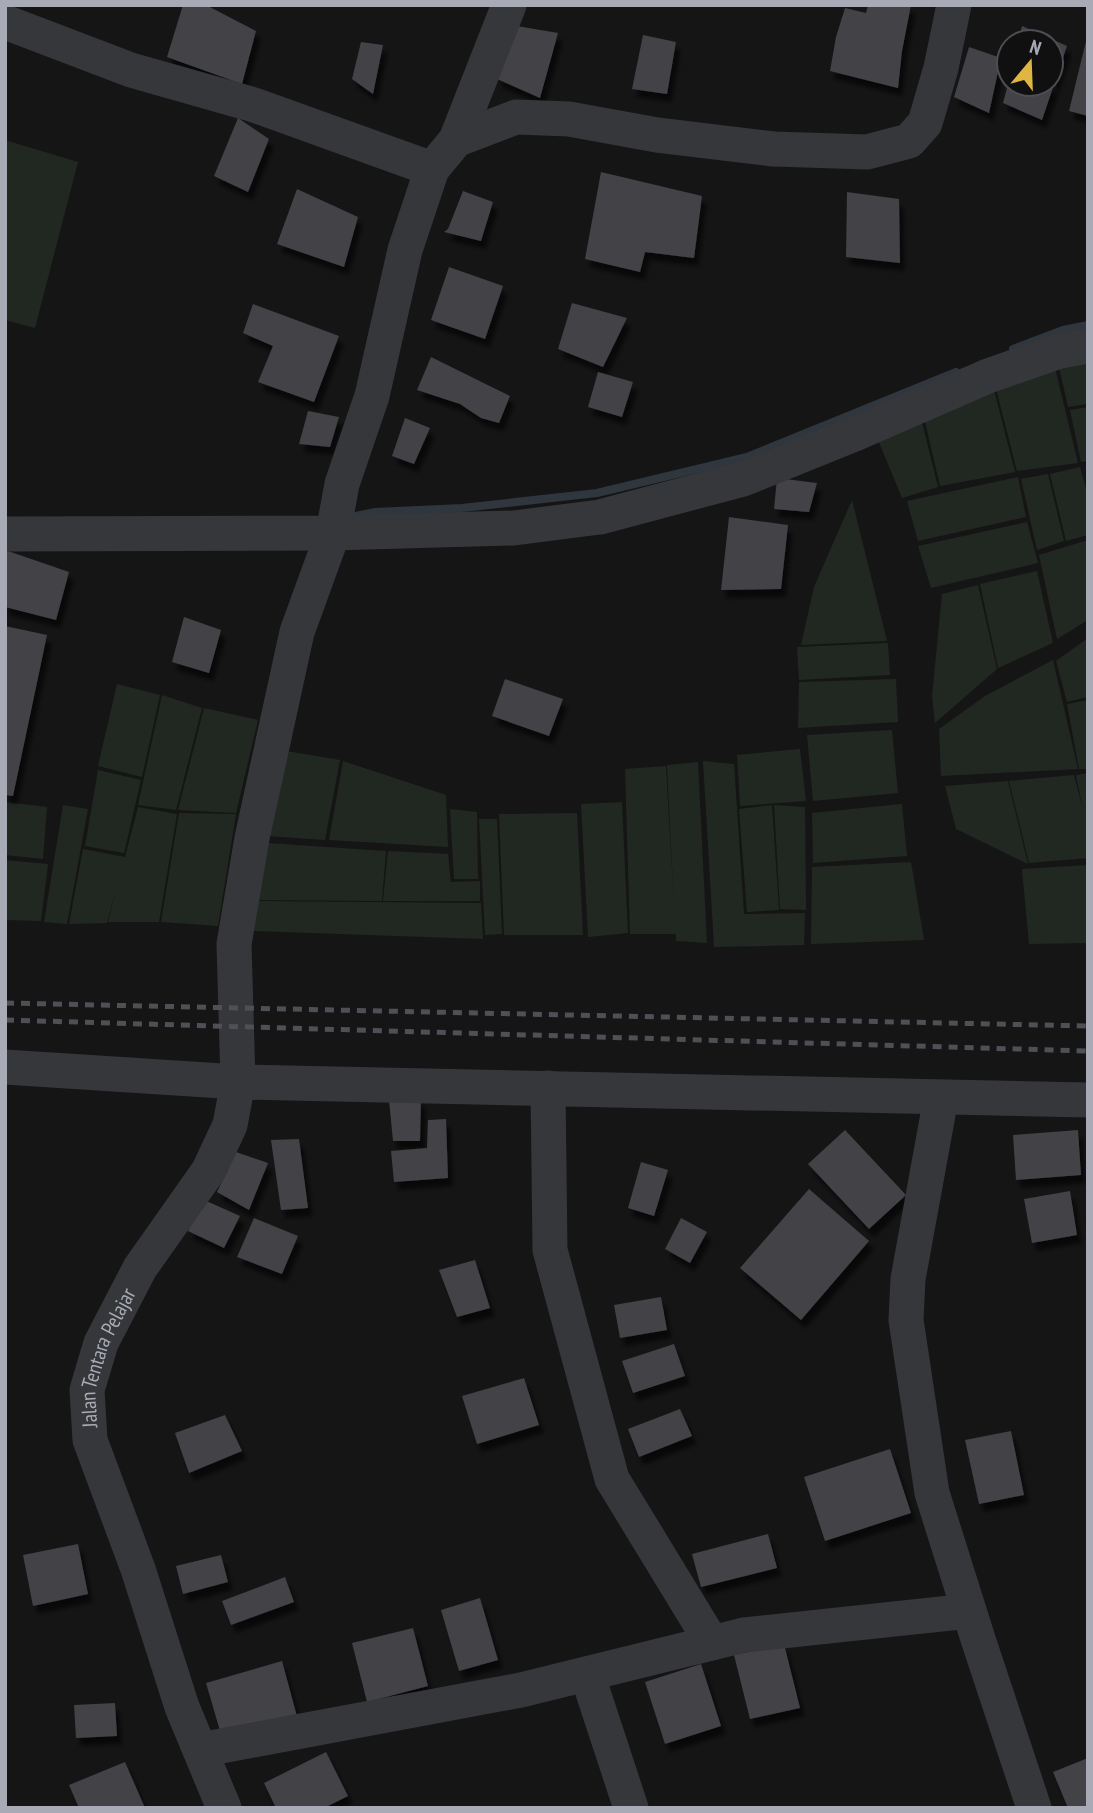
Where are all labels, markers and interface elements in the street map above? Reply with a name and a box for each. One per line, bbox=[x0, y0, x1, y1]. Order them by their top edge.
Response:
north arrow bbox=[995, 28, 1065, 98]
text: N bbox=[1027, 34, 1044, 60]
street label: Jalan Tentara Pelajar bbox=[74, 1283, 141, 1429]

